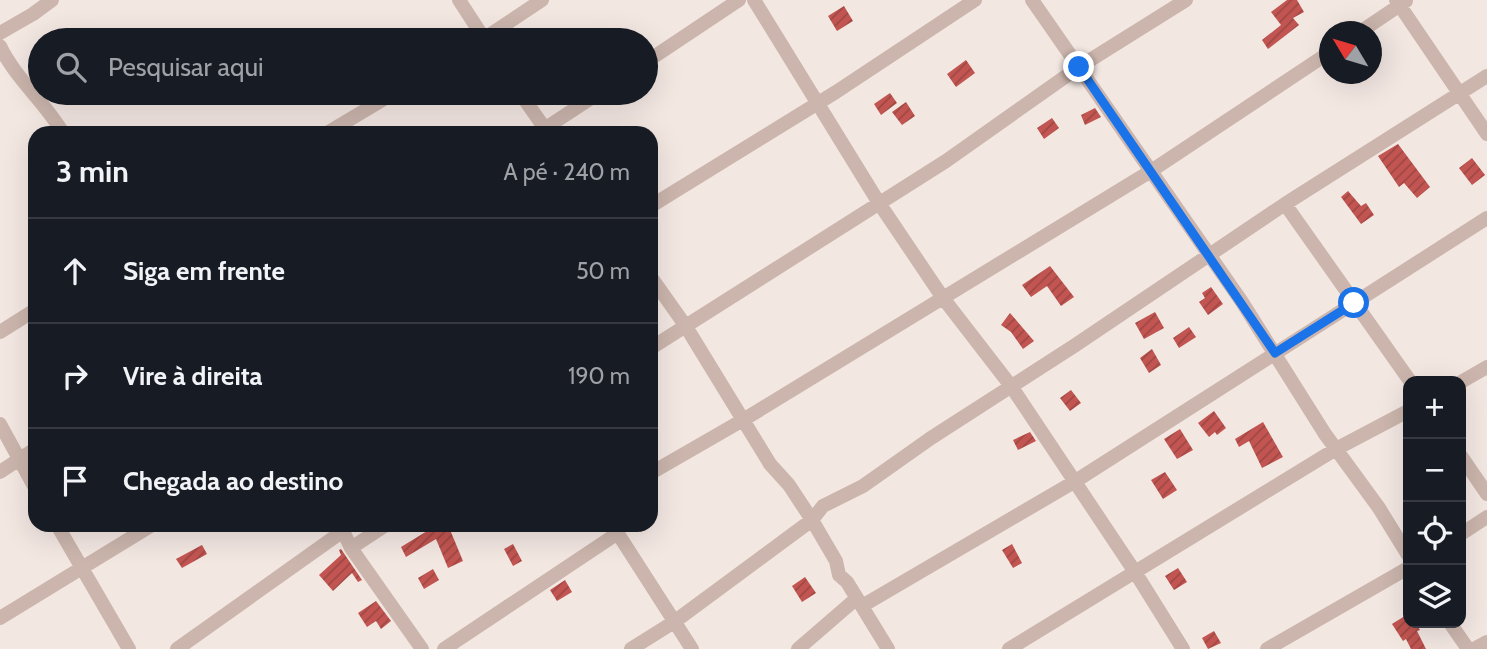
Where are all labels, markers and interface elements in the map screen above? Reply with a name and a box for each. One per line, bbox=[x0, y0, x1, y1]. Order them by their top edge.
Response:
north arrow bbox=[1319, 21, 1382, 84]
search box bbox=[28, 28, 658, 105]
icon: search bbox=[52, 48, 90, 86]
text: Pesquisar aqui bbox=[108, 51, 264, 83]
route end bbox=[1063, 51, 1094, 82]
text: 3 min bbox=[56, 153, 129, 190]
text: A pé · 240 m bbox=[504, 158, 630, 186]
icon: ahead bbox=[56, 252, 94, 290]
text: Siga em frente bbox=[123, 255, 285, 287]
text: 50 m bbox=[576, 257, 630, 285]
route start bbox=[1338, 287, 1369, 318]
icon: right bbox=[56, 357, 94, 395]
text: Vire à direita bbox=[123, 360, 263, 392]
text: 190 m bbox=[568, 362, 630, 390]
map controls bbox=[1403, 376, 1466, 628]
button: + bbox=[1403, 376, 1466, 439]
button: − bbox=[1403, 439, 1466, 502]
icon: arrive bbox=[56, 462, 94, 500]
text: Chegada ao destino bbox=[123, 465, 343, 497]
button: locate bbox=[1403, 502, 1466, 565]
button: layers bbox=[1403, 565, 1466, 628]

